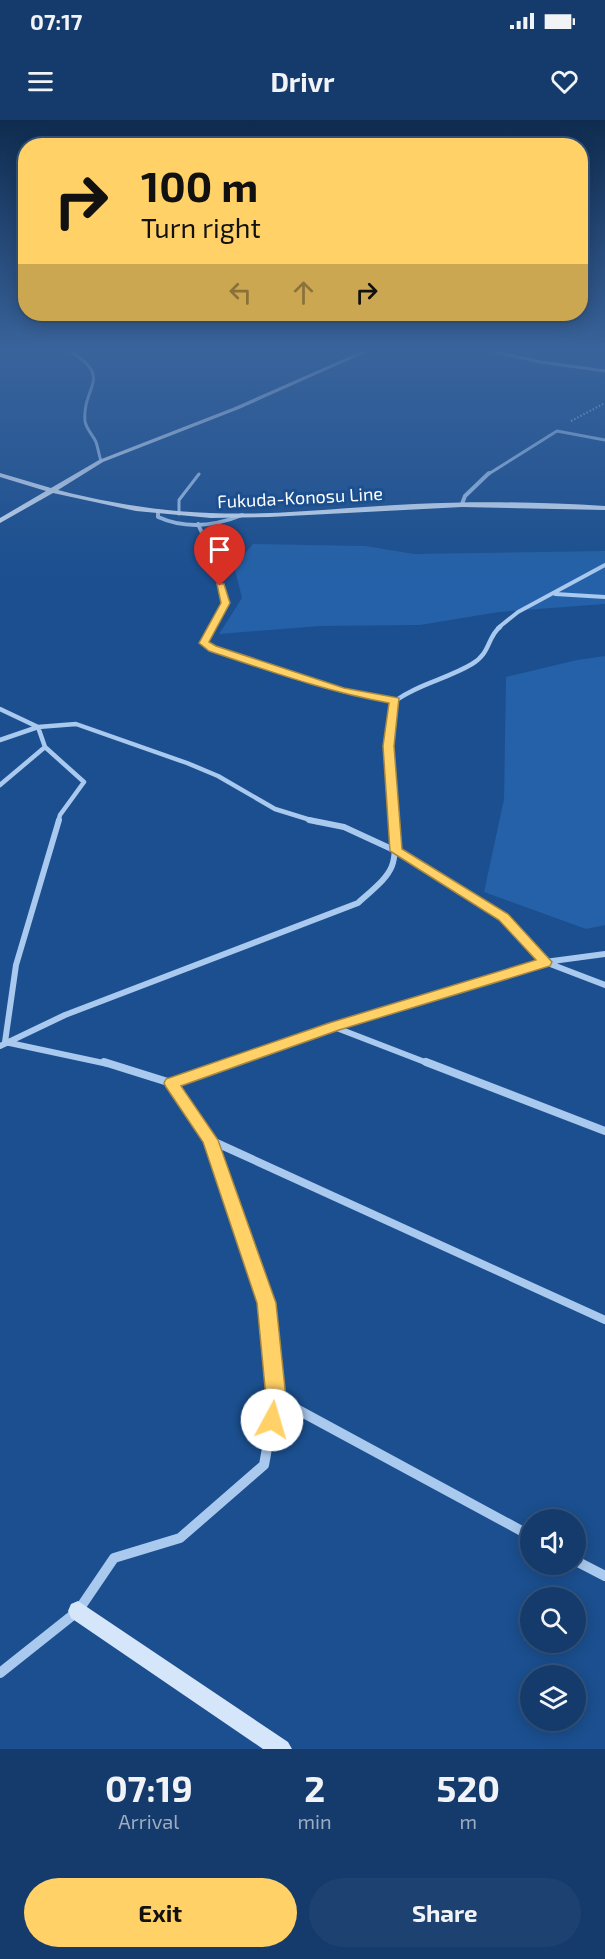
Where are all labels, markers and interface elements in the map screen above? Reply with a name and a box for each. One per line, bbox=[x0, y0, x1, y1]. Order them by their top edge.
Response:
text: 07:17 bbox=[30, 8, 82, 34]
icon: menu bbox=[24, 65, 57, 98]
text: Drivr bbox=[270, 65, 335, 97]
icon: heart bbox=[548, 65, 581, 98]
text: 100 m bbox=[141, 160, 258, 210]
icon: right bbox=[42, 162, 120, 240]
text: Turn right bbox=[141, 211, 261, 243]
icon: left bbox=[224, 276, 257, 309]
icon: ahead bbox=[287, 276, 320, 309]
icon: right bbox=[350, 276, 383, 309]
street label: Fukuda-Konosu Line bbox=[217, 482, 383, 512]
pin bbox=[194, 524, 245, 586]
icon: arrive bbox=[203, 533, 236, 566]
position arrow bbox=[240, 1388, 304, 1452]
map controls bbox=[520, 1509, 586, 1731]
button: sound bbox=[520, 1509, 586, 1575]
button: search bbox=[520, 1587, 586, 1653]
button: layers bbox=[520, 1665, 586, 1731]
text: 07:19 bbox=[105, 1766, 193, 1809]
text: 2 bbox=[304, 1766, 325, 1809]
text: 520 bbox=[437, 1766, 500, 1809]
text: Arrival bbox=[118, 1809, 179, 1833]
text: min bbox=[298, 1809, 332, 1833]
text: m bbox=[460, 1809, 477, 1833]
button: Exit bbox=[24, 1878, 297, 1947]
button: Share bbox=[309, 1878, 581, 1947]

